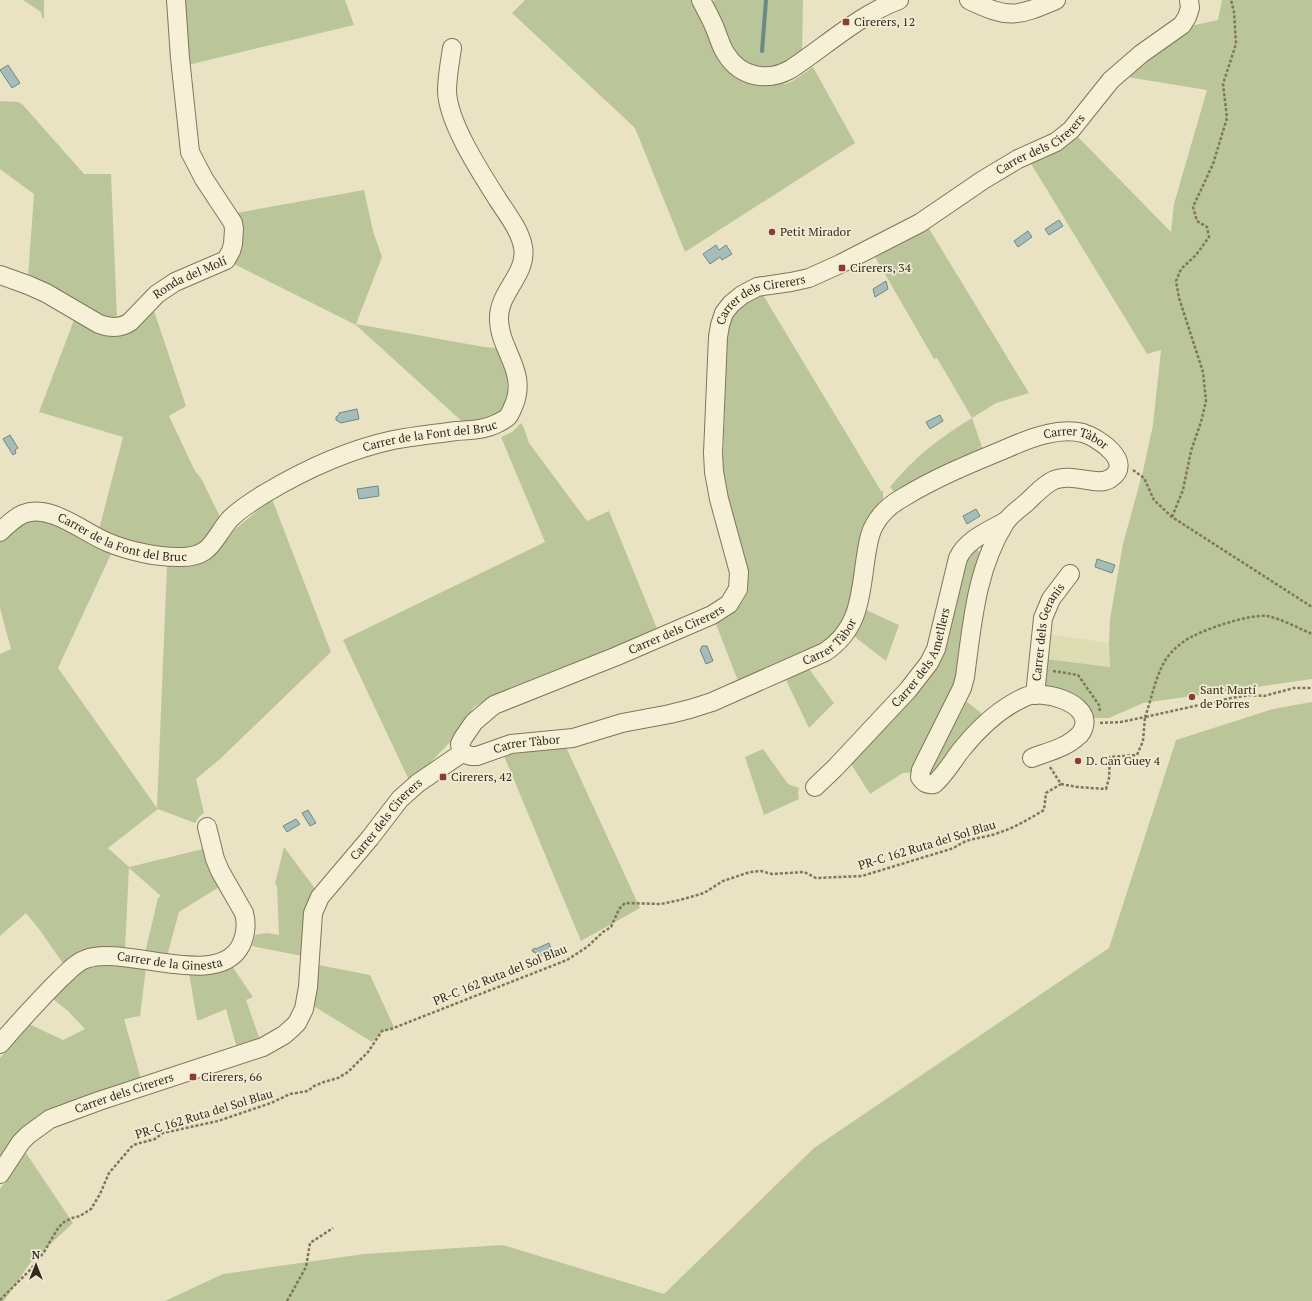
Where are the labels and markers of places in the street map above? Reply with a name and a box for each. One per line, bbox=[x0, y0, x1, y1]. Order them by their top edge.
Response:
place label: Cirerers, 12 bbox=[854, 14, 915, 29]
marker: Cirerers, 12 bbox=[841, 17, 851, 27]
place label: Petit Mirador bbox=[780, 224, 851, 239]
marker: Petit Mirador bbox=[767, 227, 777, 237]
place label: Cirerers, 34 bbox=[850, 260, 912, 275]
marker: Cirerers, 34 bbox=[837, 263, 847, 273]
place label: Sant Martí de Porres bbox=[1200, 682, 1257, 711]
marker: Sant Martí de Porres bbox=[1187, 692, 1197, 702]
place label: D. Can Guey 4 bbox=[1086, 753, 1161, 768]
marker: D. Can Guey 4 bbox=[1073, 756, 1083, 766]
place label: Cirerers, 42 bbox=[451, 769, 512, 784]
marker: Cirerers, 42 bbox=[438, 772, 448, 782]
place label: Cirerers, 66 bbox=[201, 1069, 263, 1084]
marker: Cirerers, 66 bbox=[188, 1072, 198, 1082]

